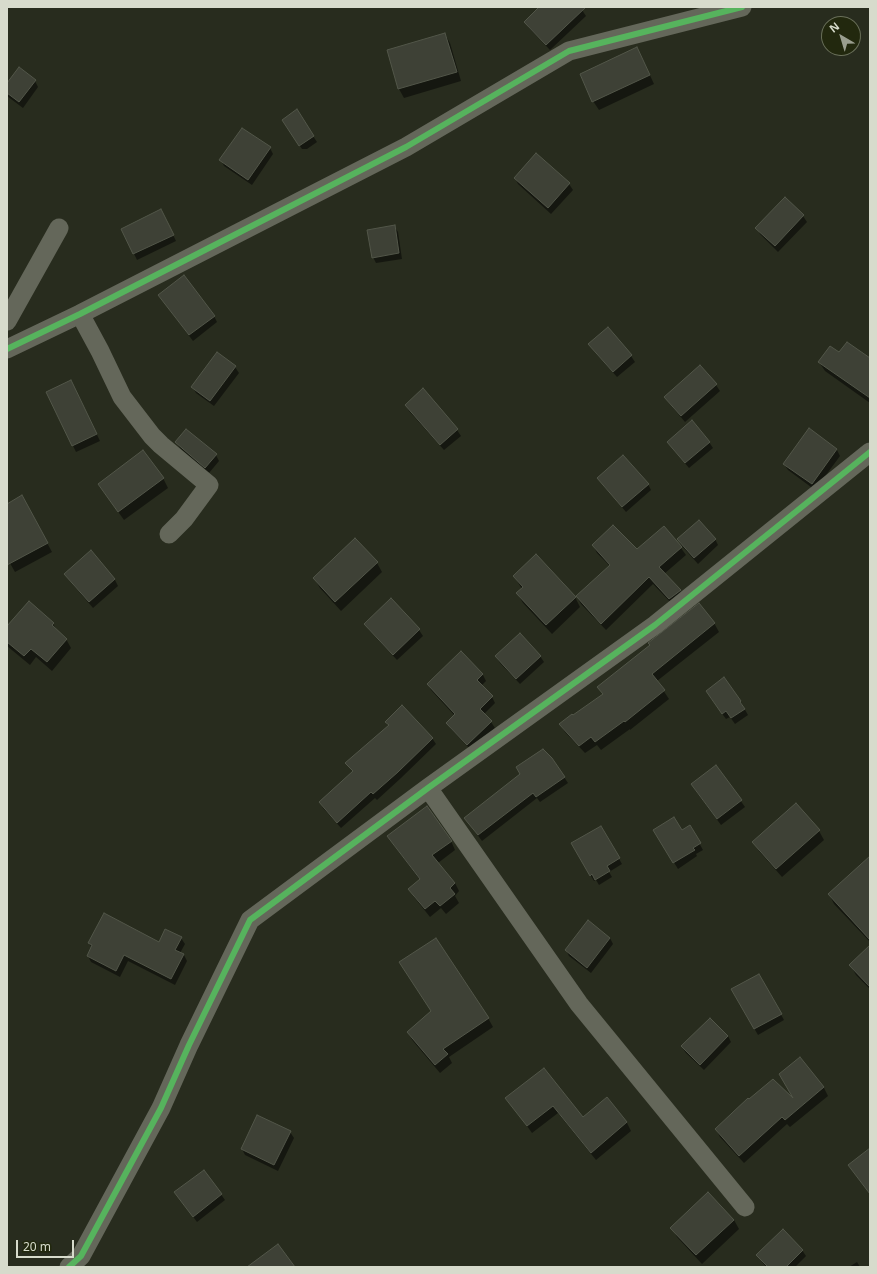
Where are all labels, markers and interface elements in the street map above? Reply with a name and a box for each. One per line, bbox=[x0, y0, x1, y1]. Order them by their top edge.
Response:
north arrow bbox=[821, 16, 861, 56]
text: N bbox=[826, 18, 842, 36]
scale bar bbox=[18, 1232, 76, 1258]
text: 20 m bbox=[23, 1238, 51, 1255]

